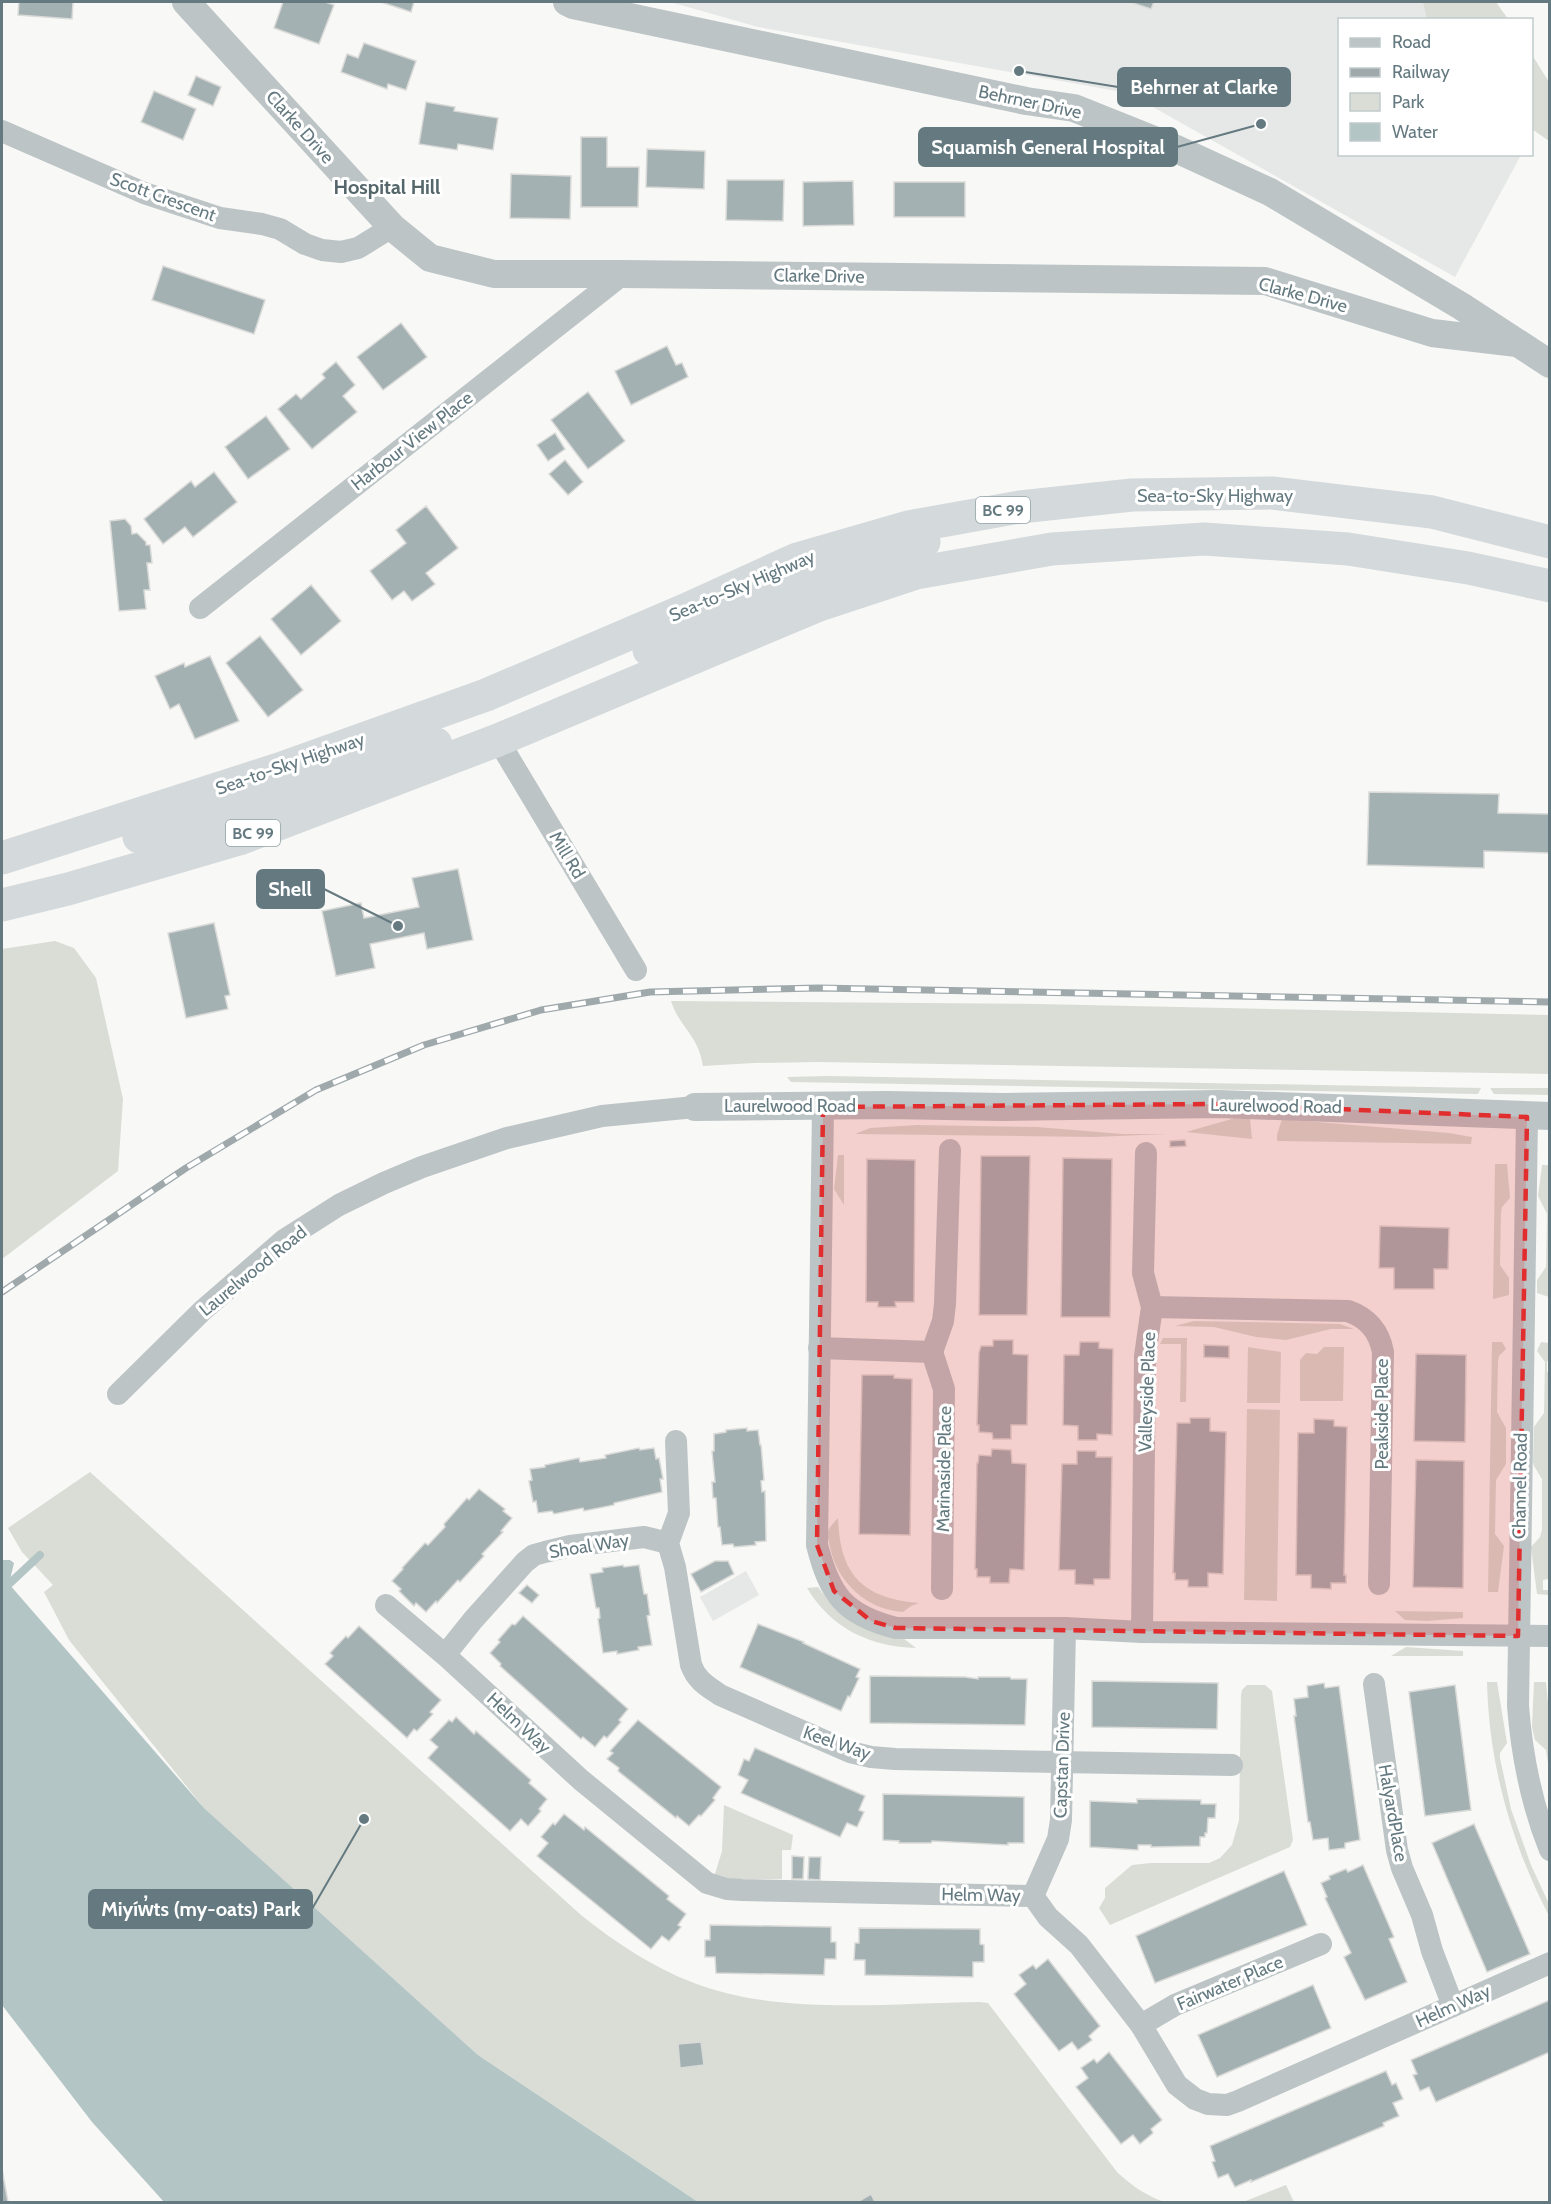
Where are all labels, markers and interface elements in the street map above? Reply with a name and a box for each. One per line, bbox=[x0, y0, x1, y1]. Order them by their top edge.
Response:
legend bbox=[1338, 18, 1533, 156]
text: Road bbox=[1392, 31, 1431, 53]
text: Railway bbox=[1392, 61, 1450, 83]
callout: Behrner at Clarke bbox=[1118, 68, 1290, 106]
text: Behrner at Clarke bbox=[1130, 75, 1278, 99]
street label: Behrner Drive bbox=[976, 80, 1084, 124]
street label: Clarke Drive bbox=[261, 86, 339, 168]
text: Park bbox=[1392, 91, 1425, 113]
text: Water bbox=[1392, 121, 1438, 143]
callout: Squamish General Hospital bbox=[919, 128, 1177, 166]
text: Squamish General Hospital bbox=[931, 135, 1165, 159]
street label: Scott Crescent bbox=[107, 168, 219, 226]
district label: Hospital Hill bbox=[334, 175, 440, 199]
street label: Clarke Drive bbox=[773, 264, 865, 288]
street label: Clarke Drive bbox=[1256, 273, 1350, 317]
street label: Harbour View Place bbox=[347, 387, 477, 495]
street label: Sea-to-Sky Highway bbox=[1137, 485, 1293, 507]
road number: BC 99 bbox=[976, 497, 1030, 523]
street label: Sea-to-Sky Highway bbox=[666, 545, 818, 627]
street label: Sea-to-Sky Highway bbox=[213, 728, 367, 800]
road number: BC 99 bbox=[226, 820, 280, 846]
street label: Mill Rd bbox=[544, 827, 590, 883]
callout: Shell bbox=[257, 870, 324, 908]
text: Shell bbox=[268, 877, 312, 901]
street label: Laurelwood Road bbox=[1210, 1094, 1342, 1118]
street label: Laurelwood Road bbox=[724, 1095, 856, 1117]
street label: Laurelwood Road bbox=[195, 1221, 311, 1321]
street label: Valleyside Place bbox=[1134, 1331, 1160, 1453]
street label: Peakside Place bbox=[1371, 1359, 1393, 1469]
street label: Marinaside Place bbox=[932, 1406, 956, 1532]
street label: Channel Road bbox=[1508, 1433, 1532, 1539]
street label: Shoal Way bbox=[547, 1529, 631, 1563]
street label: Helm Way bbox=[482, 1688, 556, 1758]
street label: Capstan Drive bbox=[1049, 1711, 1075, 1819]
street label: Keel Way bbox=[800, 1721, 874, 1765]
street label: HalyardPlace bbox=[1374, 1763, 1412, 1863]
street label: Helm Way bbox=[941, 1883, 1021, 1907]
callout: Miyíw̓ts (my-oats) Park bbox=[89, 1890, 312, 1928]
text: Miyíw̓ts (my-oats) Park bbox=[101, 1895, 301, 1921]
street label: Fairwater Place bbox=[1174, 1951, 1286, 2015]
street label: Helm Way bbox=[1412, 1980, 1494, 2032]

